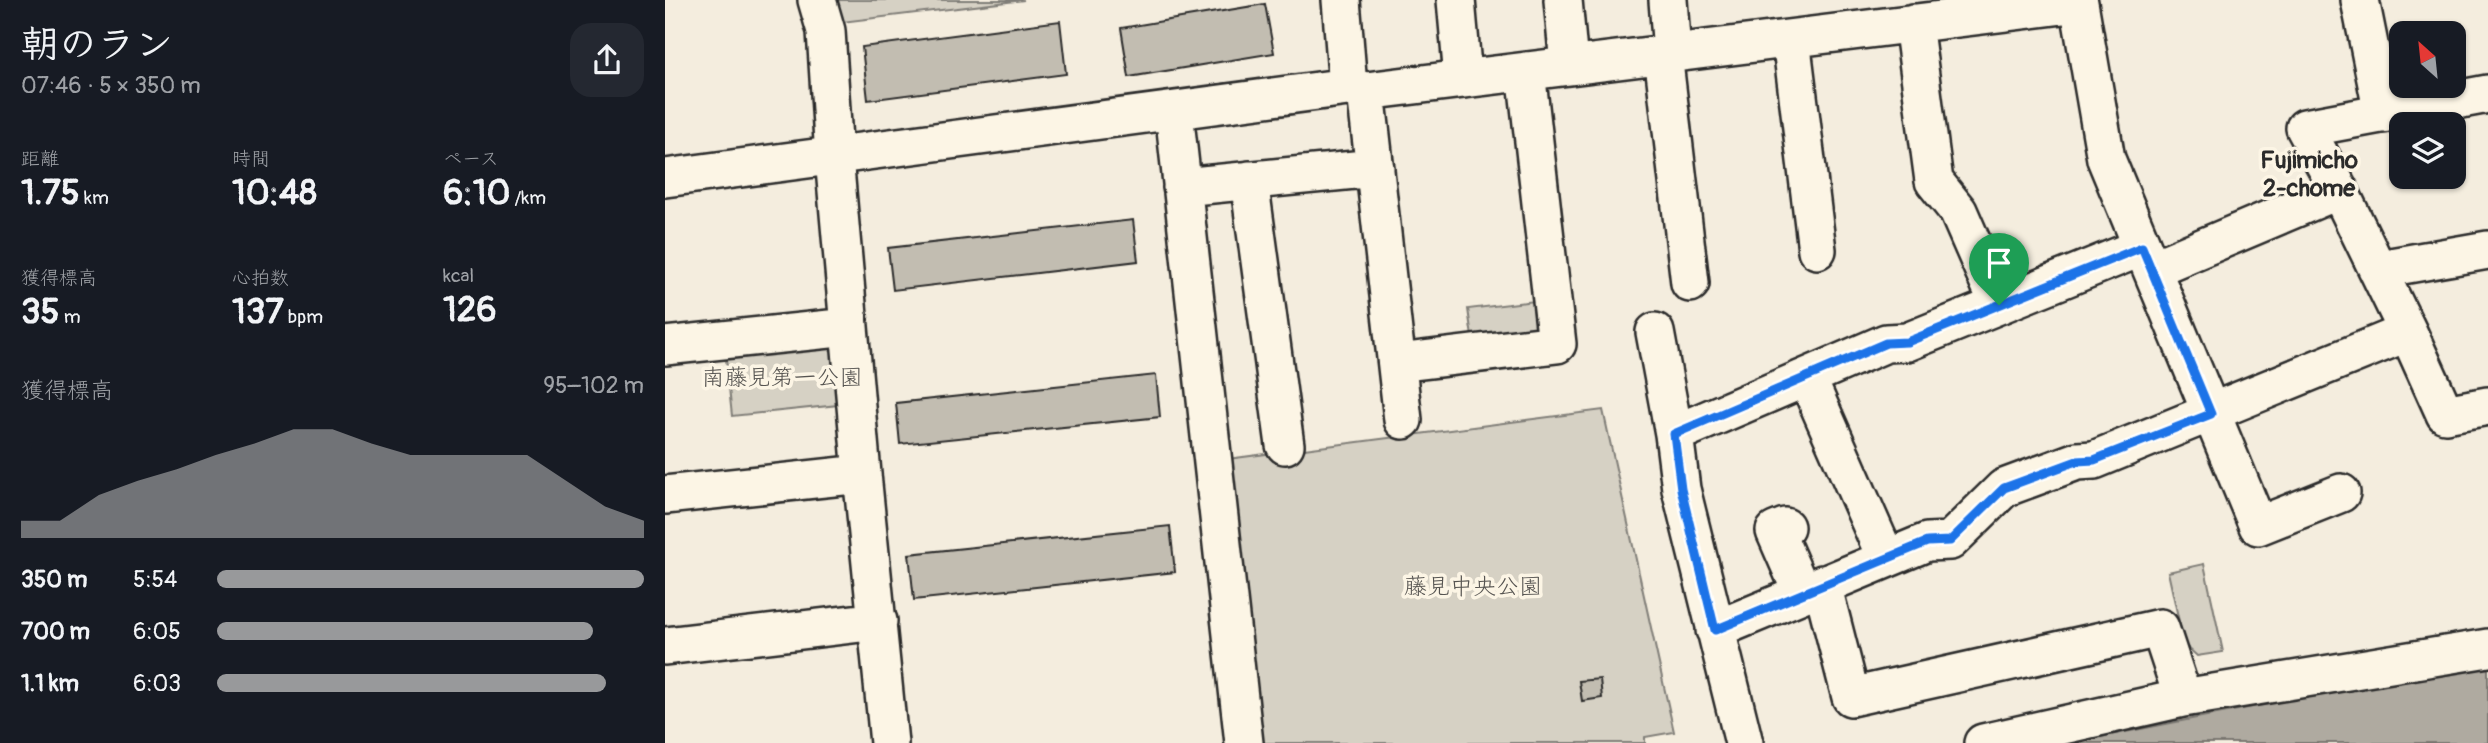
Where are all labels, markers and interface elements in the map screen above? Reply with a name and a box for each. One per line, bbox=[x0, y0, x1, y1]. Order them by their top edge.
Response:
text: 朝のラン bbox=[21, 21, 173, 69]
north arrow bbox=[2389, 21, 2466, 98]
map controls bbox=[2389, 21, 2466, 189]
button: share bbox=[570, 23, 644, 97]
text: 07:46 · 5 × 350 m bbox=[21, 71, 201, 100]
button: layers bbox=[2389, 112, 2466, 189]
district label: Fujimicho 2-chome bbox=[2260, 146, 2358, 203]
text: 距離 bbox=[21, 147, 59, 171]
text: 時間 bbox=[232, 147, 270, 171]
text: ペース bbox=[443, 147, 499, 171]
text: 1.75 bbox=[21, 171, 80, 215]
text: 10:48 bbox=[232, 171, 317, 215]
text: 6:10 bbox=[443, 171, 510, 215]
text: km bbox=[80, 186, 109, 210]
text: /km bbox=[510, 186, 546, 210]
pin bbox=[1969, 233, 2029, 305]
icon: arrive bbox=[1980, 244, 2018, 282]
text: kcal bbox=[443, 264, 474, 288]
text: 獲得標高 bbox=[21, 266, 97, 290]
text: 心拍数 bbox=[232, 266, 289, 290]
text: 126 bbox=[443, 288, 497, 332]
text: 35 bbox=[21, 290, 60, 334]
text: 137 bbox=[232, 290, 284, 334]
text: m bbox=[60, 305, 81, 329]
text: bpm bbox=[284, 305, 323, 329]
park label: 南藤見第一公園 bbox=[702, 363, 863, 392]
text: 95–102 m bbox=[543, 371, 644, 400]
text: 獲得標高 bbox=[21, 376, 113, 405]
text: 350 m bbox=[21, 565, 87, 594]
text: 5:54 bbox=[133, 565, 177, 594]
park label: 藤見中央公園 bbox=[1404, 572, 1542, 601]
text: 700 m bbox=[21, 617, 90, 646]
text: 6:05 bbox=[133, 617, 181, 646]
text: 1.1 km bbox=[21, 669, 79, 698]
text: 6:03 bbox=[133, 669, 181, 698]

